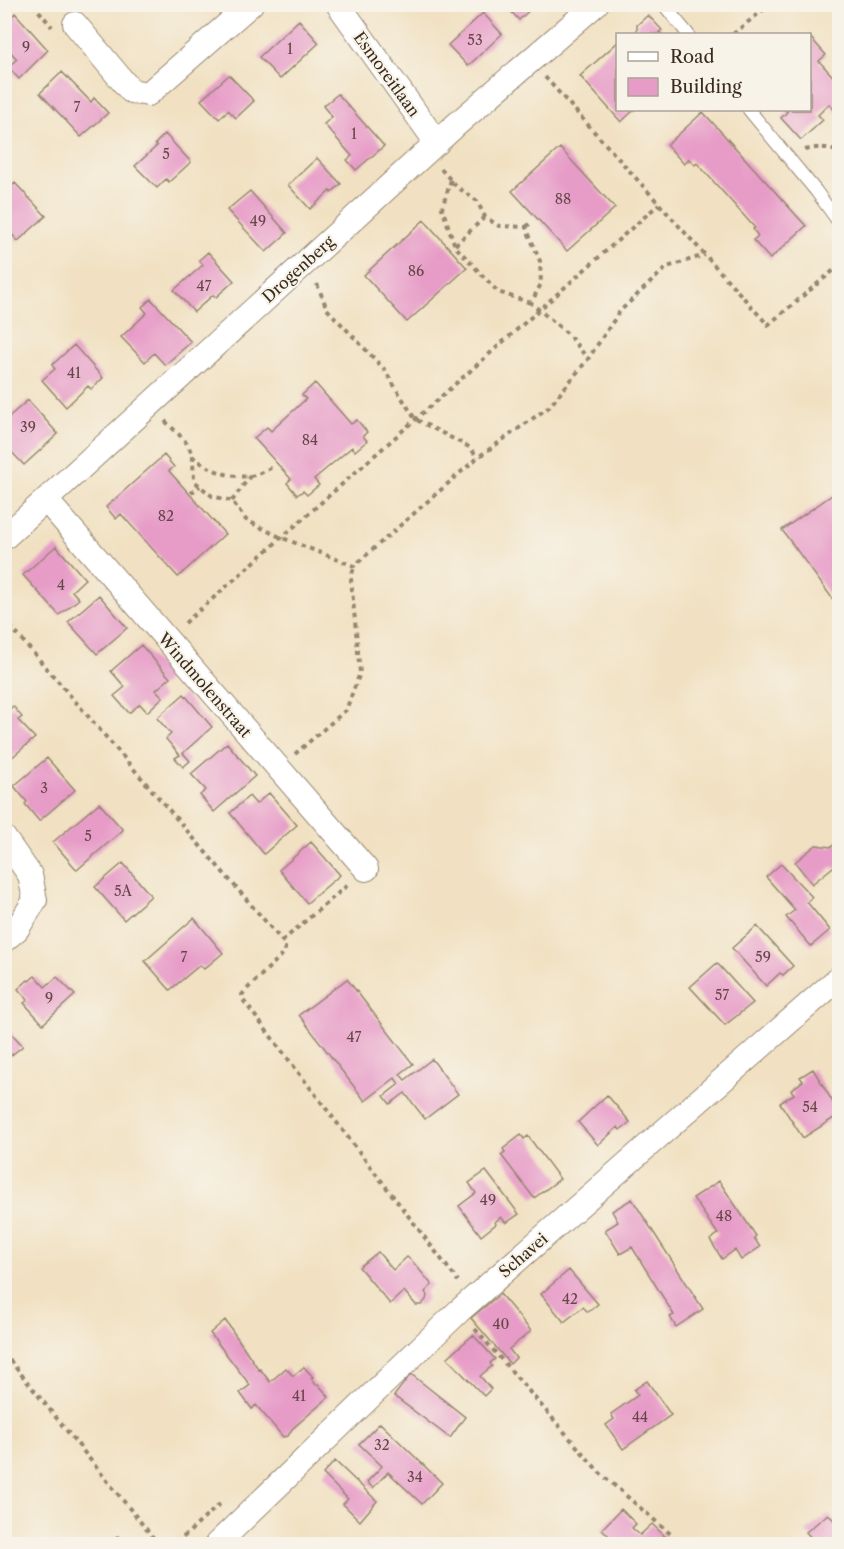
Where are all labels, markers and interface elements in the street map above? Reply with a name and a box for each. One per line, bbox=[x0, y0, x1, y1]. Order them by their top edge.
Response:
street label: Esmoreitlaan bbox=[349, 28, 425, 120]
house number: 53 bbox=[467, 31, 483, 49]
legend bbox=[616, 33, 811, 111]
house number: 9 bbox=[22, 38, 30, 56]
house number: 1 bbox=[287, 40, 293, 58]
text: Road bbox=[670, 46, 715, 68]
text: Building bbox=[670, 76, 742, 98]
house number: 7 bbox=[74, 98, 81, 116]
house number: 1 bbox=[351, 125, 357, 143]
house number: 5 bbox=[162, 145, 170, 163]
house number: 88 bbox=[555, 190, 571, 208]
house number: 49 bbox=[250, 212, 266, 230]
street label: Drogenberg bbox=[258, 231, 339, 307]
house number: 86 bbox=[408, 262, 424, 280]
house number: 47 bbox=[197, 277, 212, 295]
house number: 41 bbox=[67, 364, 81, 382]
house number: 39 bbox=[20, 418, 36, 436]
house number: 84 bbox=[302, 431, 318, 449]
house number: 82 bbox=[158, 507, 174, 525]
house number: 4 bbox=[57, 576, 65, 594]
street label: Windmolenstraat bbox=[153, 628, 256, 742]
house number: 3 bbox=[40, 779, 48, 797]
house number: 5 bbox=[84, 827, 92, 845]
house number: 5A bbox=[114, 882, 133, 900]
house number: 7 bbox=[181, 948, 188, 966]
house number: 59 bbox=[755, 948, 771, 966]
house number: 57 bbox=[715, 986, 729, 1004]
house number: 9 bbox=[45, 989, 53, 1007]
house number: 47 bbox=[347, 1028, 362, 1046]
house number: 54 bbox=[802, 1098, 818, 1116]
house number: 49 bbox=[480, 1191, 496, 1209]
house number: 48 bbox=[716, 1207, 732, 1225]
street label: Schavei bbox=[495, 1228, 552, 1282]
house number: 42 bbox=[562, 1290, 578, 1308]
house number: 40 bbox=[493, 1315, 510, 1333]
house number: 41 bbox=[292, 1387, 306, 1405]
house number: 44 bbox=[632, 1408, 648, 1426]
house number: 32 bbox=[374, 1436, 390, 1454]
house number: 34 bbox=[407, 1468, 423, 1486]

